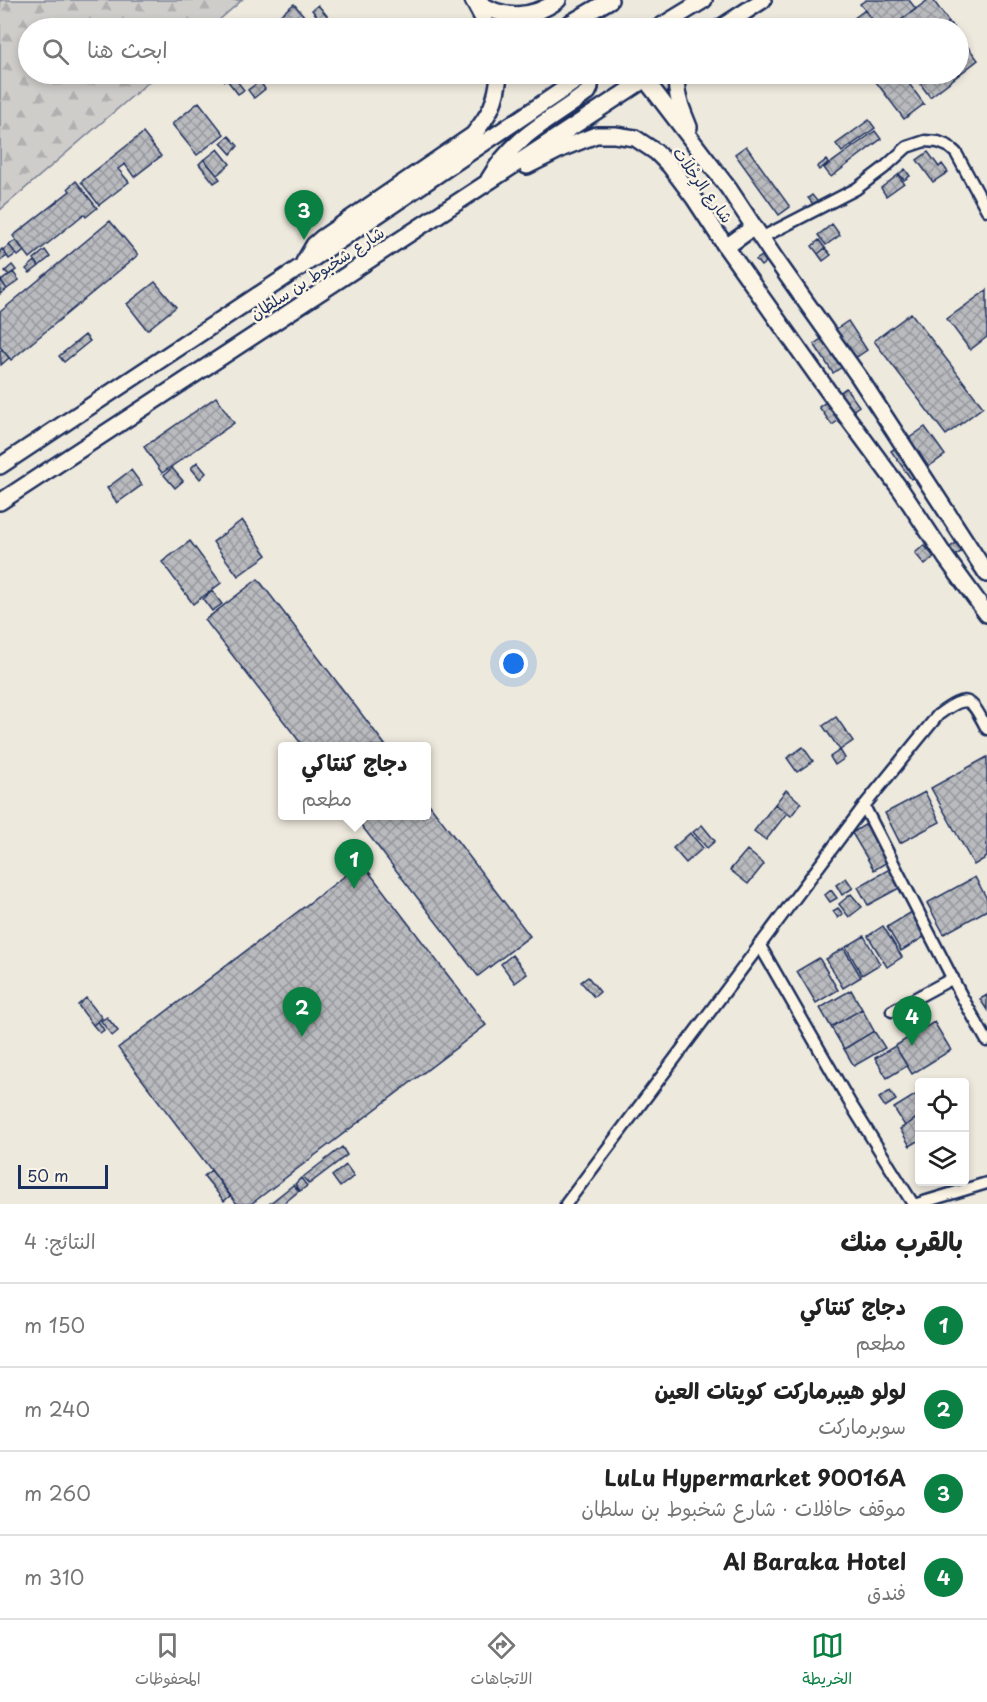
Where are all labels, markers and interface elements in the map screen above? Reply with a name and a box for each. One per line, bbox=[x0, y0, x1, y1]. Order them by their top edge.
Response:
search box bbox=[18, 18, 969, 84]
text: ابحث هنا bbox=[87, 32, 168, 65]
icon: search bbox=[39, 35, 72, 68]
street label: شارع الرِحْلاَت bbox=[667, 141, 740, 228]
pin: 3 bbox=[284, 190, 324, 240]
street label: شارع شخبوط بن سلطان bbox=[245, 220, 389, 325]
your location bbox=[499, 649, 528, 678]
popup bbox=[278, 742, 431, 820]
text: دجاج كنتاكي bbox=[301, 745, 408, 778]
text: مطعم bbox=[301, 783, 352, 813]
pin: 1 bbox=[334, 840, 374, 889]
pin: 2 bbox=[282, 988, 322, 1037]
pin: 4 bbox=[892, 996, 932, 1046]
map controls bbox=[915, 1078, 969, 1186]
button: locate bbox=[915, 1078, 969, 1132]
button: layers bbox=[915, 1132, 969, 1186]
scale bar bbox=[18, 1162, 108, 1190]
text: 50 m bbox=[27, 1163, 68, 1187]
text: بالقرب منك bbox=[841, 1221, 963, 1260]
text: النتائج: 4 bbox=[24, 1226, 96, 1256]
text: دجاج كنتاكي bbox=[800, 1289, 906, 1322]
text: 150 m bbox=[24, 1310, 85, 1340]
text: 1 bbox=[939, 1310, 948, 1340]
text: مطعم bbox=[855, 1327, 906, 1357]
text: لولو هيبرماركت كويتات العين bbox=[655, 1373, 906, 1406]
text: 240 m bbox=[24, 1394, 90, 1424]
text: 2 bbox=[936, 1394, 951, 1424]
text: سوبرماركت bbox=[818, 1411, 906, 1441]
text: LuLu Hypermarket 90016A bbox=[605, 1460, 906, 1493]
text: 260 m bbox=[24, 1478, 91, 1508]
text: 3 bbox=[937, 1478, 950, 1508]
text: موقف حافلات · شارع شخبوط بن سلطان bbox=[581, 1493, 906, 1523]
text: Al Baraka Hotel bbox=[723, 1544, 906, 1577]
text: 310 m bbox=[24, 1562, 84, 1592]
text: 4 bbox=[937, 1562, 950, 1592]
text: فندق bbox=[867, 1577, 906, 1607]
tab: المحفوظات bbox=[135, 1629, 201, 1693]
tab: الاتجاهات bbox=[471, 1629, 532, 1693]
tab: الخريطة bbox=[802, 1629, 852, 1693]

